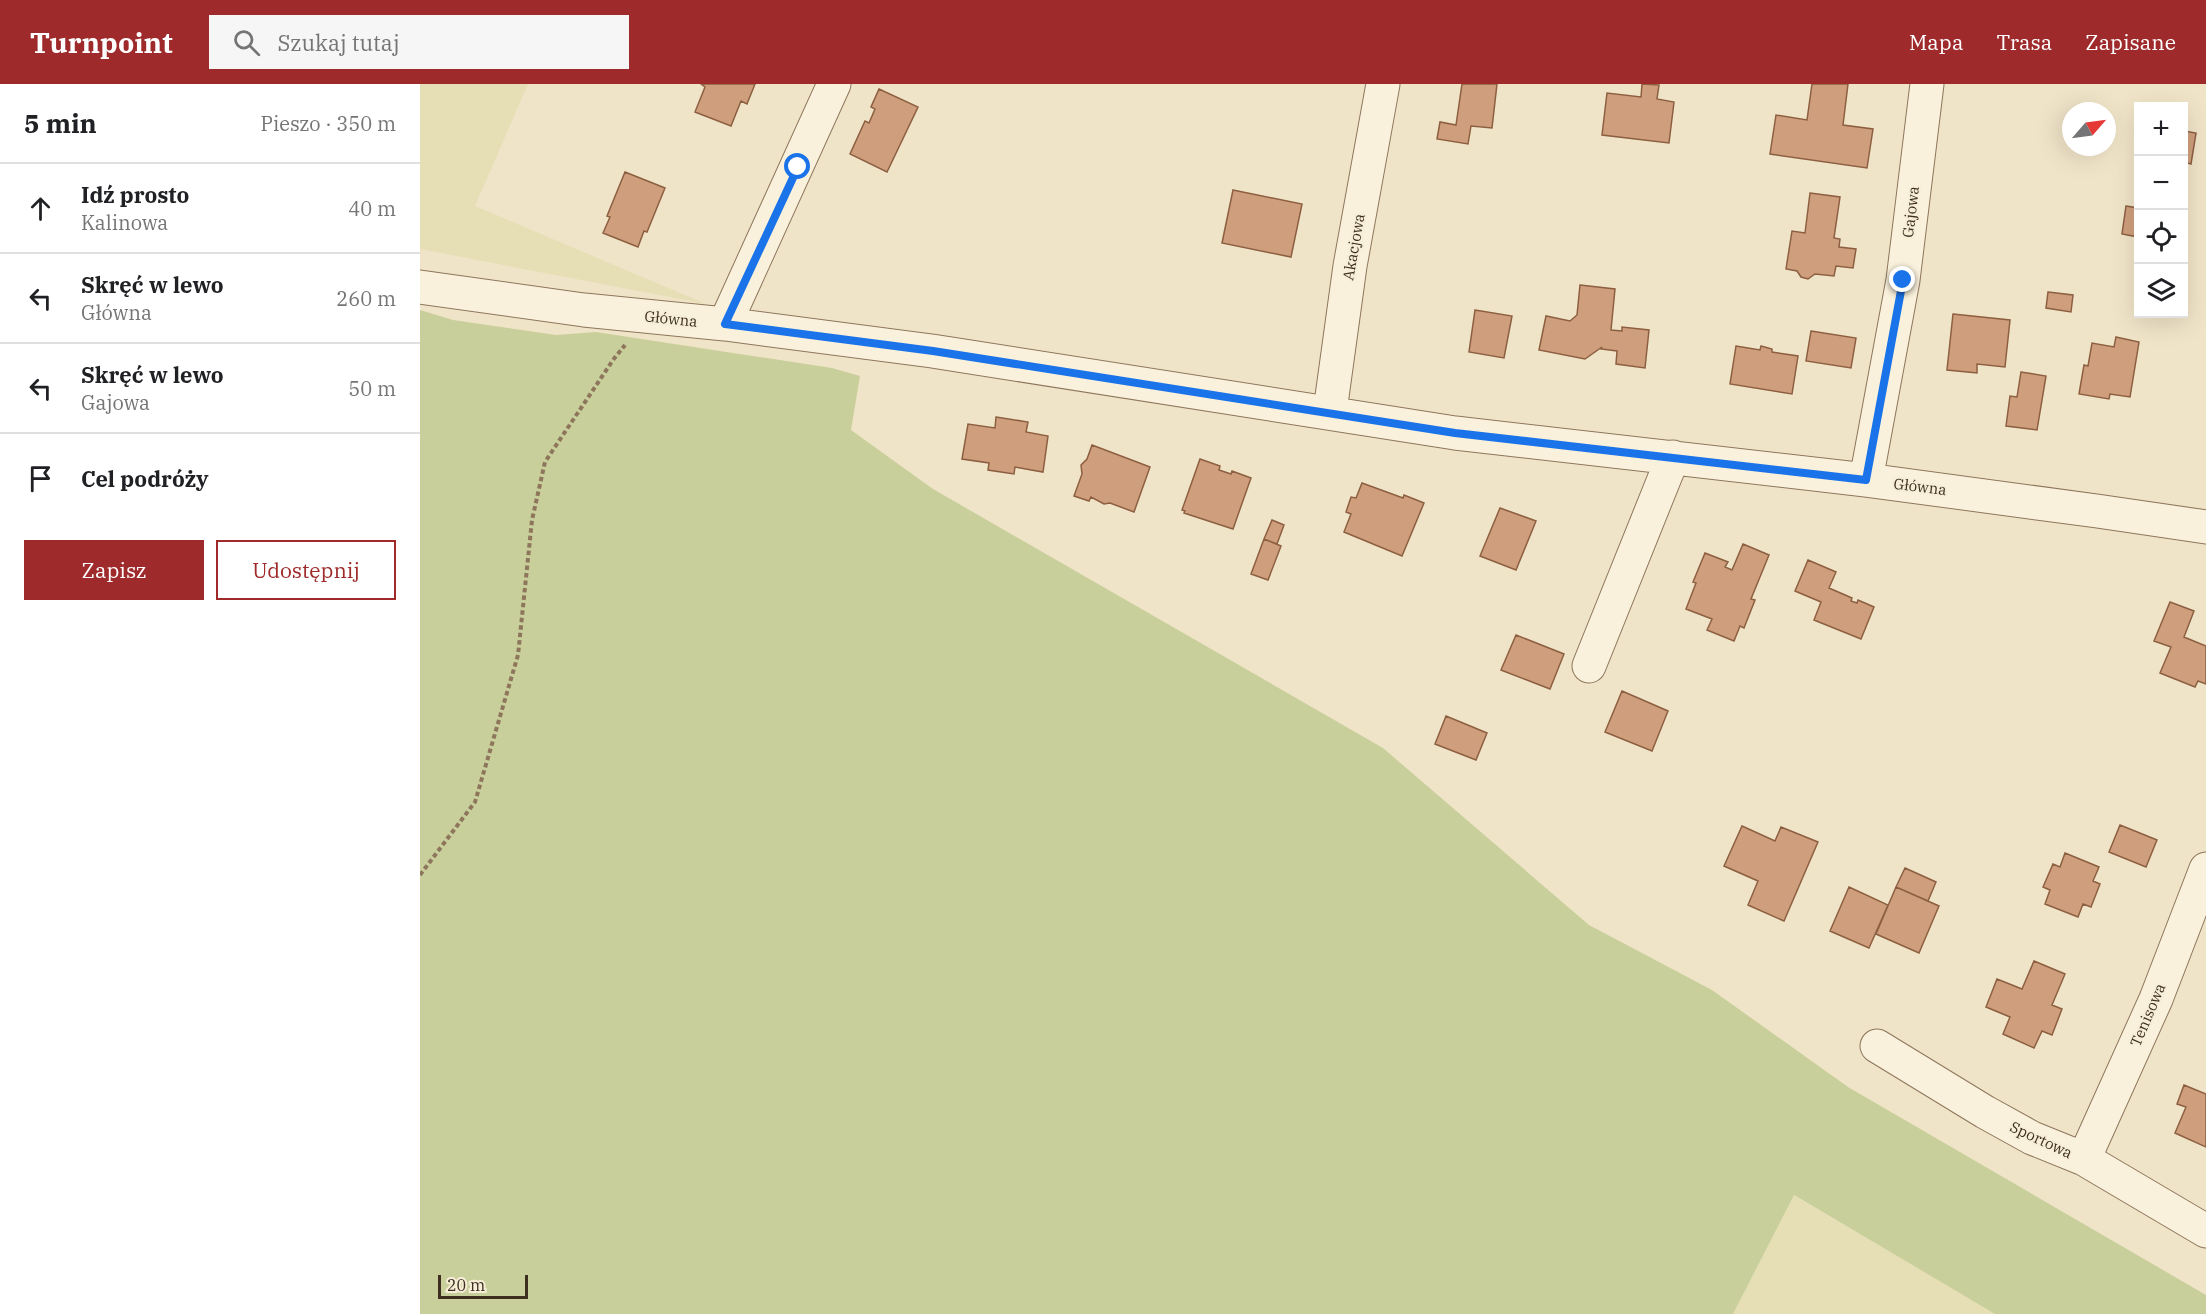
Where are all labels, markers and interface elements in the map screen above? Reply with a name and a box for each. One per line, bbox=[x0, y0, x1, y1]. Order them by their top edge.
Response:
search box bbox=[209, 15, 629, 69]
text: Turnpoint bbox=[30, 24, 173, 61]
icon: search bbox=[230, 26, 263, 59]
text: Szukaj tutaj bbox=[278, 28, 400, 57]
text: Mapa bbox=[1909, 28, 1963, 56]
text: Trasa bbox=[1996, 28, 2052, 56]
text: Zapisane bbox=[2085, 28, 2176, 56]
north arrow bbox=[2062, 102, 2116, 156]
map controls bbox=[2134, 102, 2188, 318]
button: + bbox=[2134, 102, 2188, 156]
text: 5 min bbox=[24, 106, 97, 140]
text: Pieszo · 350 m bbox=[260, 110, 396, 137]
route start bbox=[784, 153, 810, 179]
button: − bbox=[2134, 156, 2188, 210]
text: Idź prosto bbox=[81, 180, 189, 209]
street label: Gajowa bbox=[1898, 185, 1923, 239]
icon: ahead bbox=[24, 192, 57, 225]
text: 40 m bbox=[348, 195, 396, 222]
text: Kalinowa bbox=[81, 209, 168, 236]
button: locate bbox=[2134, 210, 2188, 264]
street label: Akacjowa bbox=[1338, 212, 1369, 282]
button: layers bbox=[2134, 264, 2188, 318]
route end bbox=[1889, 266, 1915, 292]
text: Skręć w lewo bbox=[81, 270, 224, 299]
icon: left bbox=[24, 282, 57, 315]
text: 260 m bbox=[336, 285, 396, 312]
text: Główna bbox=[81, 299, 152, 326]
street label: Główna bbox=[644, 306, 699, 331]
text: Skręć w lewo bbox=[81, 360, 224, 389]
icon: left bbox=[24, 372, 57, 405]
text: 50 m bbox=[348, 375, 396, 402]
text: Gajowa bbox=[81, 389, 150, 416]
icon: arrive bbox=[24, 462, 57, 495]
text: Cel podróży bbox=[81, 464, 209, 493]
street label: Główna bbox=[1892, 474, 1948, 499]
button: Zapisz bbox=[24, 540, 204, 600]
button: Udostępnij bbox=[216, 540, 396, 600]
street label: Tenisowa bbox=[2126, 980, 2169, 1049]
street label: Sportowa bbox=[2007, 1117, 2075, 1162]
scale bar bbox=[438, 1272, 528, 1300]
text: 20 m bbox=[447, 1275, 485, 1295]

